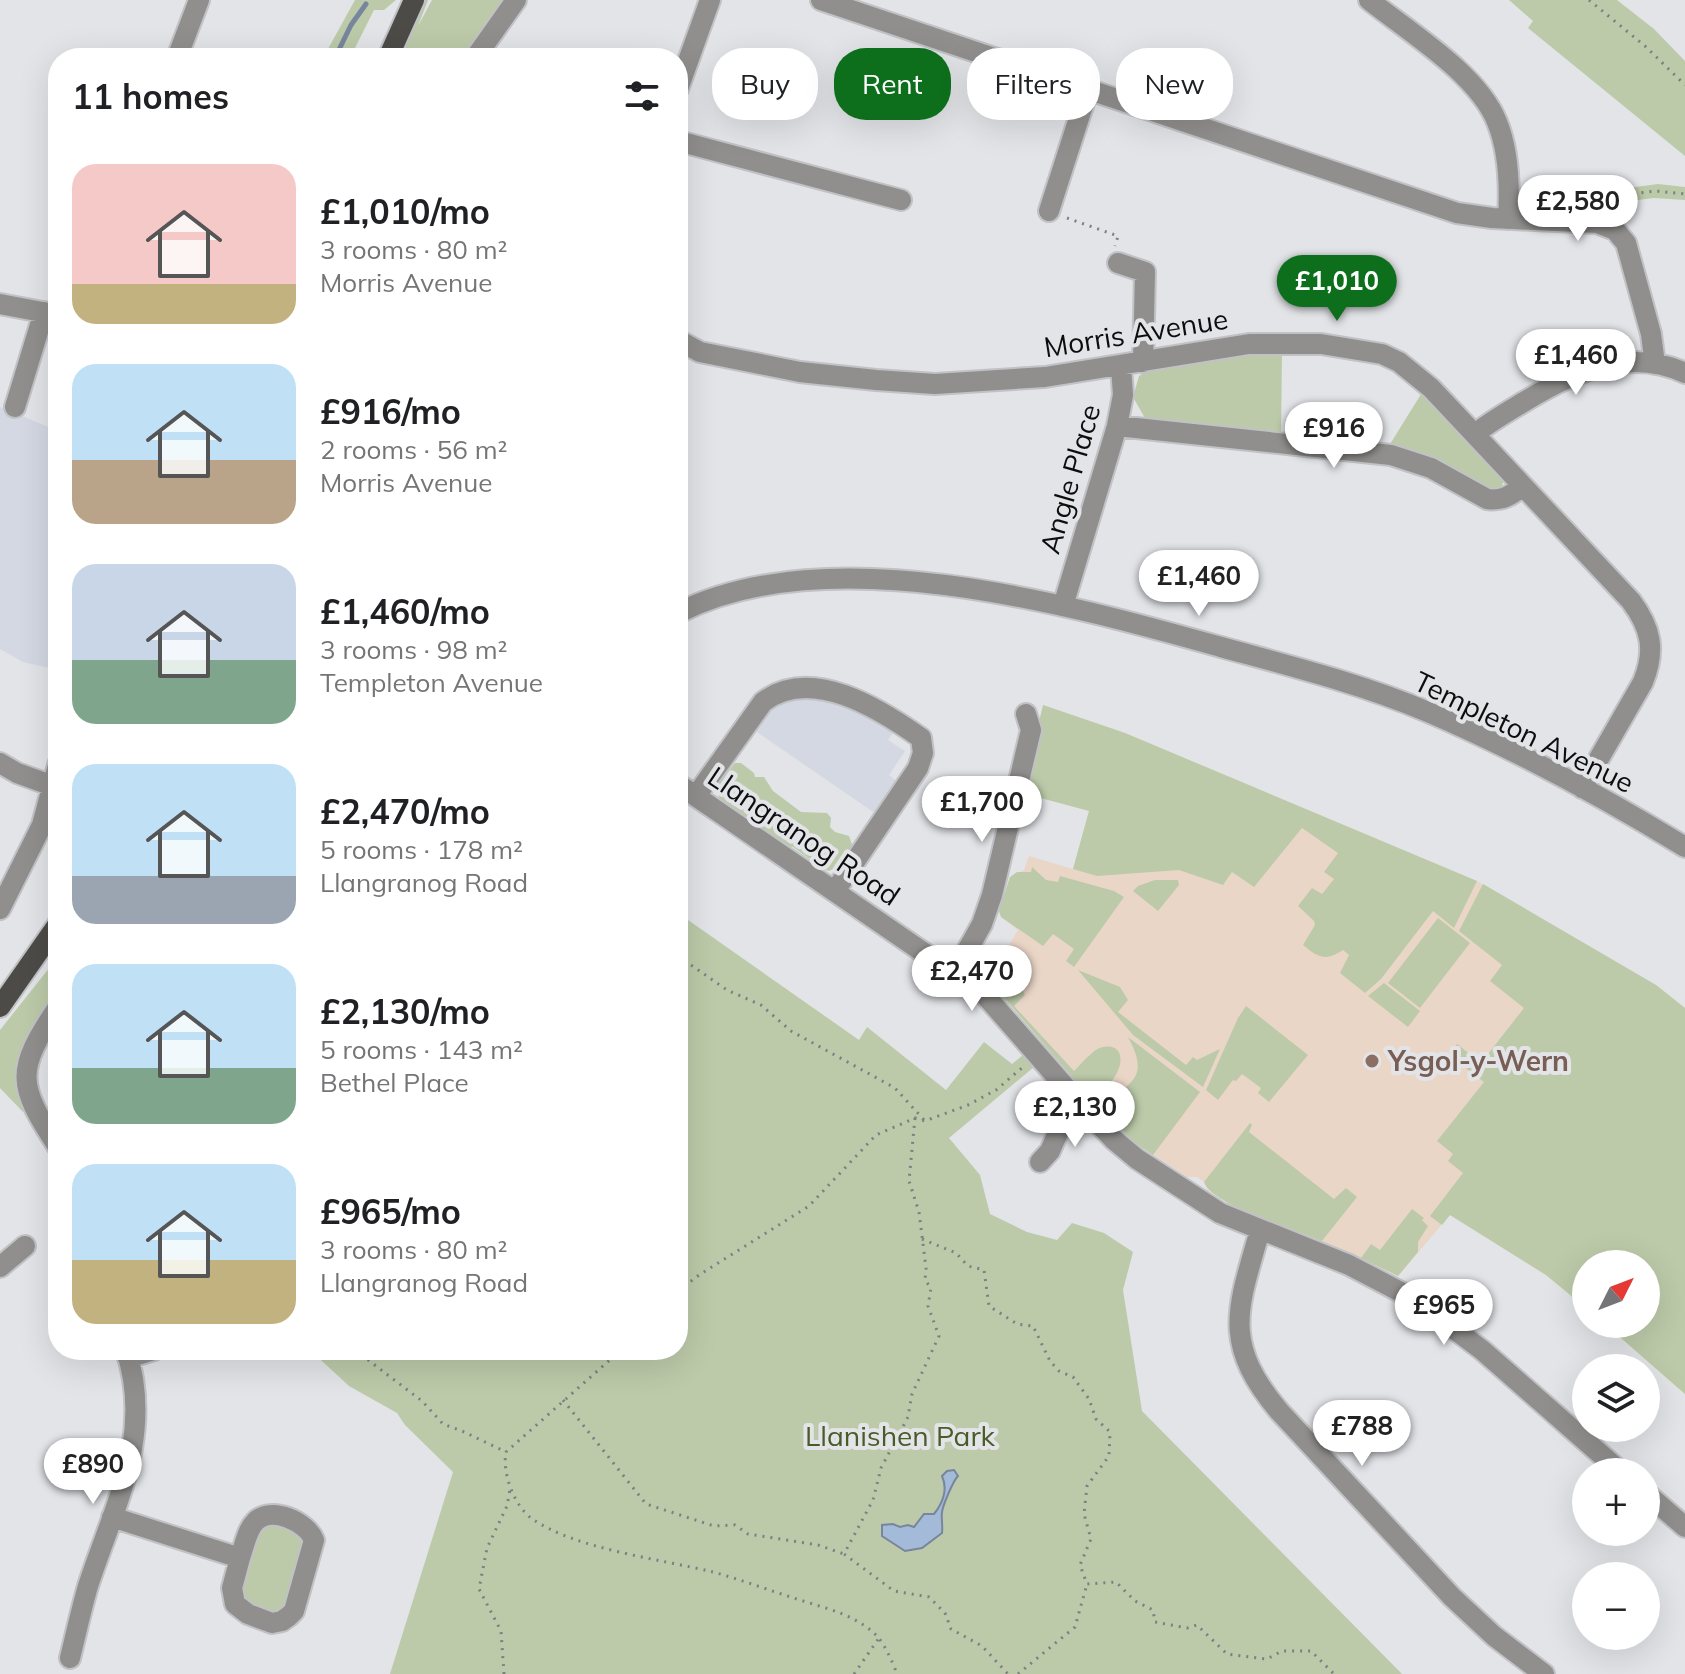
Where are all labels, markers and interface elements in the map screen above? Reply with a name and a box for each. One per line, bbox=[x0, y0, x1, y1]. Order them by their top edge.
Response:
chip: Buy bbox=[712, 48, 818, 120]
chip: Rent bbox=[834, 48, 951, 120]
chip: Filters bbox=[967, 48, 1100, 120]
chip: New bbox=[1116, 48, 1233, 120]
icon: filters bbox=[620, 74, 664, 118]
text: 11 homes bbox=[72, 75, 229, 118]
pin: £2,580 bbox=[1513, 175, 1643, 243]
text: £2,580 bbox=[1536, 184, 1620, 217]
text: £1,010/mo bbox=[320, 190, 490, 233]
icon: home bbox=[136, 196, 232, 292]
text: 3 rooms · 80 m² bbox=[320, 233, 507, 266]
pin: £1,010 bbox=[1272, 255, 1402, 323]
text: £1,010 bbox=[1295, 264, 1379, 297]
text: Morris Avenue bbox=[320, 266, 492, 299]
street label: Morris Avenue bbox=[1041, 301, 1230, 364]
pin: £1,460 bbox=[1511, 329, 1641, 397]
text: £1,460 bbox=[1534, 338, 1618, 371]
text: £916/mo bbox=[320, 390, 461, 433]
icon: home bbox=[136, 396, 232, 492]
street label: Angle Place bbox=[1032, 400, 1108, 558]
pin: £916 bbox=[1287, 402, 1381, 470]
text: £916 bbox=[1303, 411, 1365, 444]
text: 2 rooms · 56 m² bbox=[320, 433, 507, 466]
text: Morris Avenue bbox=[320, 466, 492, 499]
pin: £1,460 bbox=[1134, 550, 1264, 618]
text: £1,460 bbox=[1157, 559, 1241, 592]
text: £1,460/mo bbox=[320, 590, 490, 633]
icon: home bbox=[136, 596, 232, 692]
text: 3 rooms · 98 m² bbox=[320, 633, 507, 666]
street label: Templeton Avenue bbox=[1409, 663, 1640, 800]
text: Templeton Avenue bbox=[320, 666, 543, 699]
street label: Llangranog Road bbox=[702, 758, 907, 913]
pin: £1,700 bbox=[917, 776, 1047, 844]
text: £1,700 bbox=[940, 785, 1024, 818]
text: £2,470/mo bbox=[320, 790, 490, 833]
icon: home bbox=[136, 796, 232, 892]
text: 5 rooms · 178 m² bbox=[320, 833, 523, 866]
text: Llangranog Road bbox=[320, 866, 528, 899]
pin: £2,470 bbox=[907, 945, 1037, 1013]
text: £2,470 bbox=[930, 954, 1014, 987]
text: £2,130/mo bbox=[320, 990, 490, 1033]
icon: home bbox=[136, 996, 232, 1092]
text: 5 rooms · 143 m² bbox=[320, 1033, 523, 1066]
place label: Ysgol-y-Wern bbox=[1387, 1043, 1569, 1078]
marker: Ysgol-y-Wern bbox=[1363, 1052, 1381, 1070]
text: Bethel Place bbox=[320, 1066, 469, 1099]
pin: £2,130 bbox=[1010, 1081, 1140, 1149]
text: £2,130 bbox=[1033, 1090, 1117, 1123]
text: £965/mo bbox=[320, 1190, 461, 1233]
icon: home bbox=[136, 1196, 232, 1292]
text: 3 rooms · 80 m² bbox=[320, 1233, 507, 1266]
north arrow bbox=[1572, 1250, 1660, 1338]
map controls bbox=[1572, 1250, 1660, 1650]
text: Llangranog Road bbox=[320, 1266, 528, 1299]
pin: £965 bbox=[1397, 1279, 1491, 1347]
text: £965 bbox=[1413, 1288, 1475, 1321]
button: layers bbox=[1572, 1354, 1660, 1442]
pin: £788 bbox=[1315, 1400, 1409, 1468]
text: £788 bbox=[1331, 1409, 1393, 1442]
park label: Llanishen Park bbox=[805, 1418, 996, 1453]
pin: £890 bbox=[46, 1438, 140, 1506]
text: £890 bbox=[62, 1447, 124, 1480]
button: + bbox=[1572, 1458, 1660, 1546]
button: − bbox=[1572, 1562, 1660, 1650]

